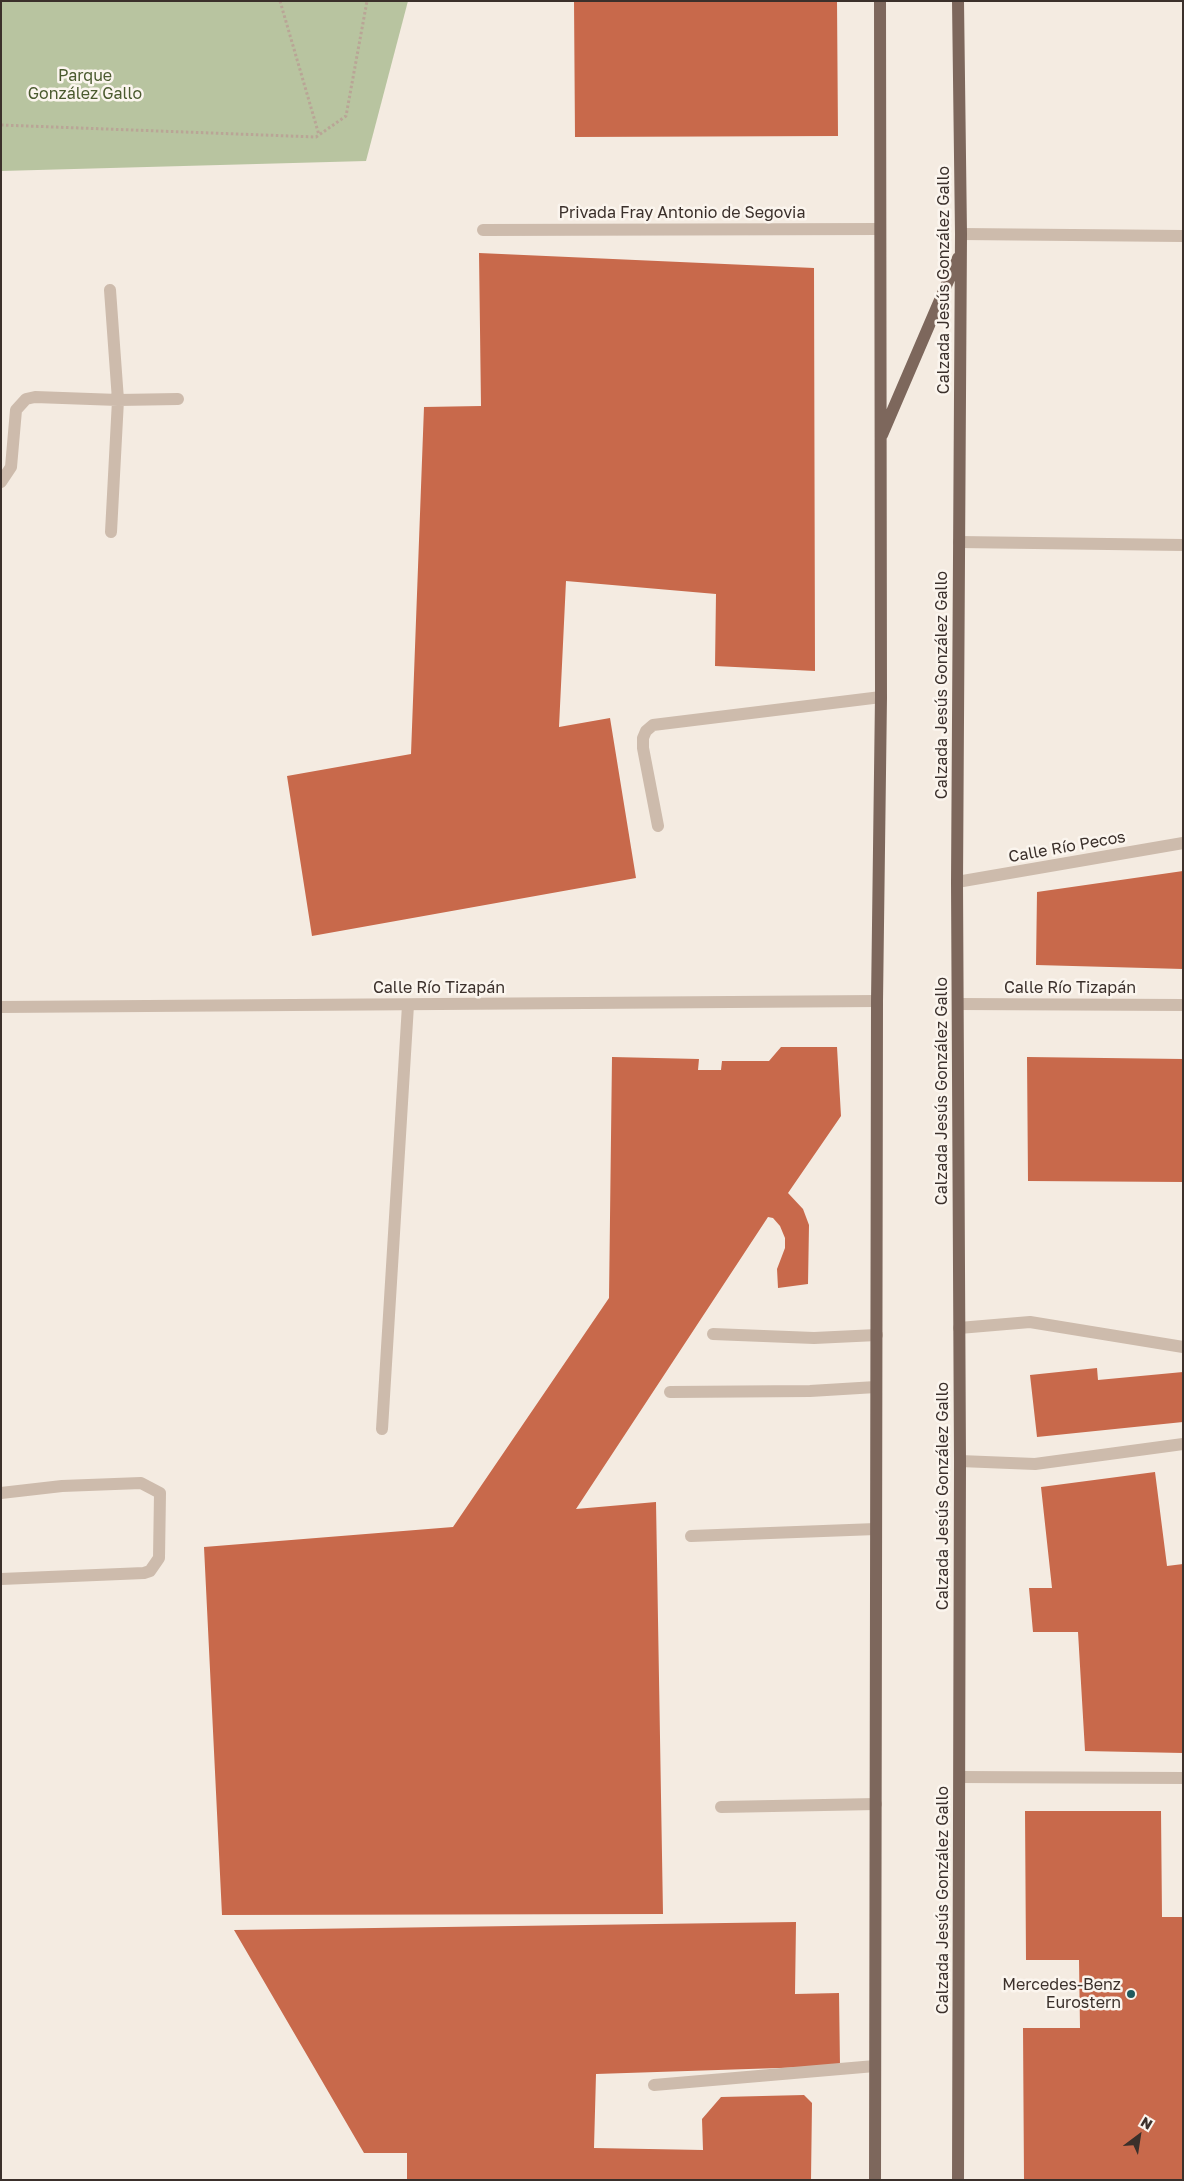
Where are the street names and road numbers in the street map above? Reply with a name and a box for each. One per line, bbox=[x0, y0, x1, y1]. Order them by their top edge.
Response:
street label: Calzada Jesús González Gallo bbox=[934, 166, 954, 394]
street label: Privada Fray Antonio de Segovia bbox=[559, 203, 805, 223]
street label: Calzada Jesús González Gallo bbox=[932, 571, 952, 799]
street label: Calle Río Pecos bbox=[1007, 827, 1127, 867]
street label: Calzada Jesús González Gallo bbox=[932, 977, 952, 1205]
street label: Calle Río Tizapán bbox=[373, 978, 505, 998]
street label: Calle Río Tizapán bbox=[1004, 978, 1136, 998]
street label: Calzada Jesús González Gallo bbox=[933, 1382, 953, 1610]
street label: Calzada Jesús González Gallo bbox=[933, 1786, 953, 2014]

